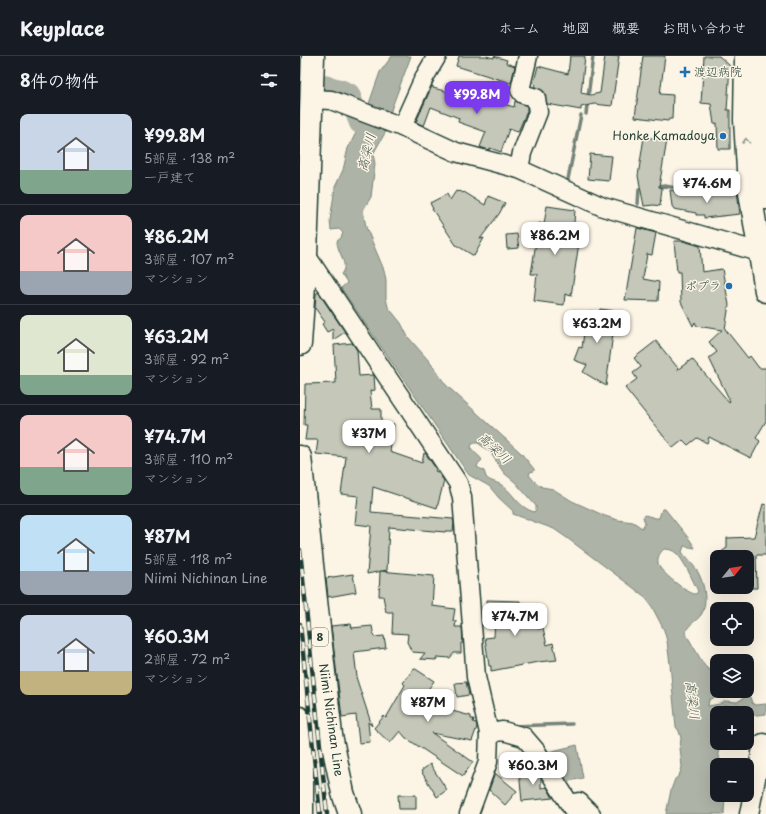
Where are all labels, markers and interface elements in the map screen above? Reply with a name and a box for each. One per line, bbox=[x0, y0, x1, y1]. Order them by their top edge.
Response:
text: Keyplace bbox=[20, 14, 105, 42]
text: ホーム bbox=[499, 17, 540, 38]
text: 地図 bbox=[562, 17, 590, 38]
text: 概要 bbox=[612, 17, 640, 38]
text: お問い合わせ bbox=[662, 17, 746, 38]
place label: 渡辺病院 bbox=[694, 62, 742, 80]
marker: 渡辺病院 bbox=[679, 66, 691, 78]
text: 8件の物件 bbox=[20, 67, 99, 93]
icon: filters bbox=[258, 69, 280, 91]
pin: ¥99.8M bbox=[444, 81, 510, 115]
text: ¥99.8M bbox=[454, 84, 500, 103]
text: ¥99.8M bbox=[144, 122, 205, 148]
place label: Honke Kamadoya bbox=[613, 126, 716, 144]
icon: home bbox=[52, 130, 100, 178]
water label: 高梁川 bbox=[352, 131, 379, 173]
marker: Honke Kamadoya bbox=[718, 131, 728, 141]
one-way arrow bbox=[741, 138, 750, 144]
text: 5部屋 · 138 m² bbox=[144, 148, 235, 167]
text: 一戸建て bbox=[144, 167, 196, 186]
pin: ¥74.6M bbox=[674, 170, 740, 204]
text: ¥74.6M bbox=[682, 173, 732, 192]
pin: ¥86.2M bbox=[522, 222, 588, 256]
text: ¥86.2M bbox=[144, 223, 209, 249]
text: ¥86.2M bbox=[530, 225, 580, 244]
icon: home bbox=[52, 231, 100, 279]
text: 3部屋 · 107 m² bbox=[144, 249, 234, 268]
text: マンション bbox=[144, 268, 208, 287]
place label: ポプラ bbox=[685, 276, 721, 294]
marker: ポプラ bbox=[724, 281, 734, 291]
pin: ¥63.2M bbox=[564, 310, 630, 344]
text: ¥63.2M bbox=[572, 313, 622, 332]
text: ¥63.2M bbox=[144, 323, 209, 349]
icon: home bbox=[52, 331, 100, 379]
text: 3部屋 · 92 m² bbox=[144, 349, 229, 368]
text: マンション bbox=[144, 368, 208, 387]
pin: ¥37M bbox=[345, 420, 393, 454]
text: ¥74.7M bbox=[144, 423, 206, 449]
text: ¥37M bbox=[351, 423, 387, 442]
water label: 高梁川 bbox=[475, 427, 516, 468]
icon: home bbox=[52, 431, 100, 479]
text: 3部屋 · 110 m² bbox=[144, 449, 233, 468]
text: マンション bbox=[144, 468, 208, 487]
text: ¥87M bbox=[144, 523, 190, 549]
icon: home bbox=[52, 531, 100, 579]
text: 5部屋 · 118 m² bbox=[144, 549, 233, 568]
north arrow bbox=[710, 550, 754, 594]
map controls bbox=[710, 550, 754, 802]
text: Niimi Nichinan Line bbox=[144, 568, 267, 587]
button: locate bbox=[710, 602, 754, 646]
pin: ¥74.7M bbox=[482, 603, 548, 637]
text: ¥74.7M bbox=[491, 606, 539, 625]
text: ¥60.3M bbox=[144, 623, 209, 649]
road number: 8 bbox=[312, 628, 328, 646]
icon: home bbox=[52, 631, 100, 679]
text: 2部屋 · 72 m² bbox=[144, 649, 230, 668]
button: layers bbox=[710, 654, 754, 698]
street label: Niimi Nichinan Line bbox=[315, 662, 349, 778]
text: マンション bbox=[144, 668, 208, 687]
water label: 高梁川 bbox=[682, 679, 705, 720]
pin: ¥87M bbox=[404, 689, 452, 723]
text: ¥87M bbox=[410, 692, 446, 711]
button: + bbox=[710, 706, 754, 750]
pin: ¥60.3M bbox=[500, 752, 566, 786]
text: ¥60.3M bbox=[508, 755, 558, 774]
button: − bbox=[710, 758, 754, 802]

